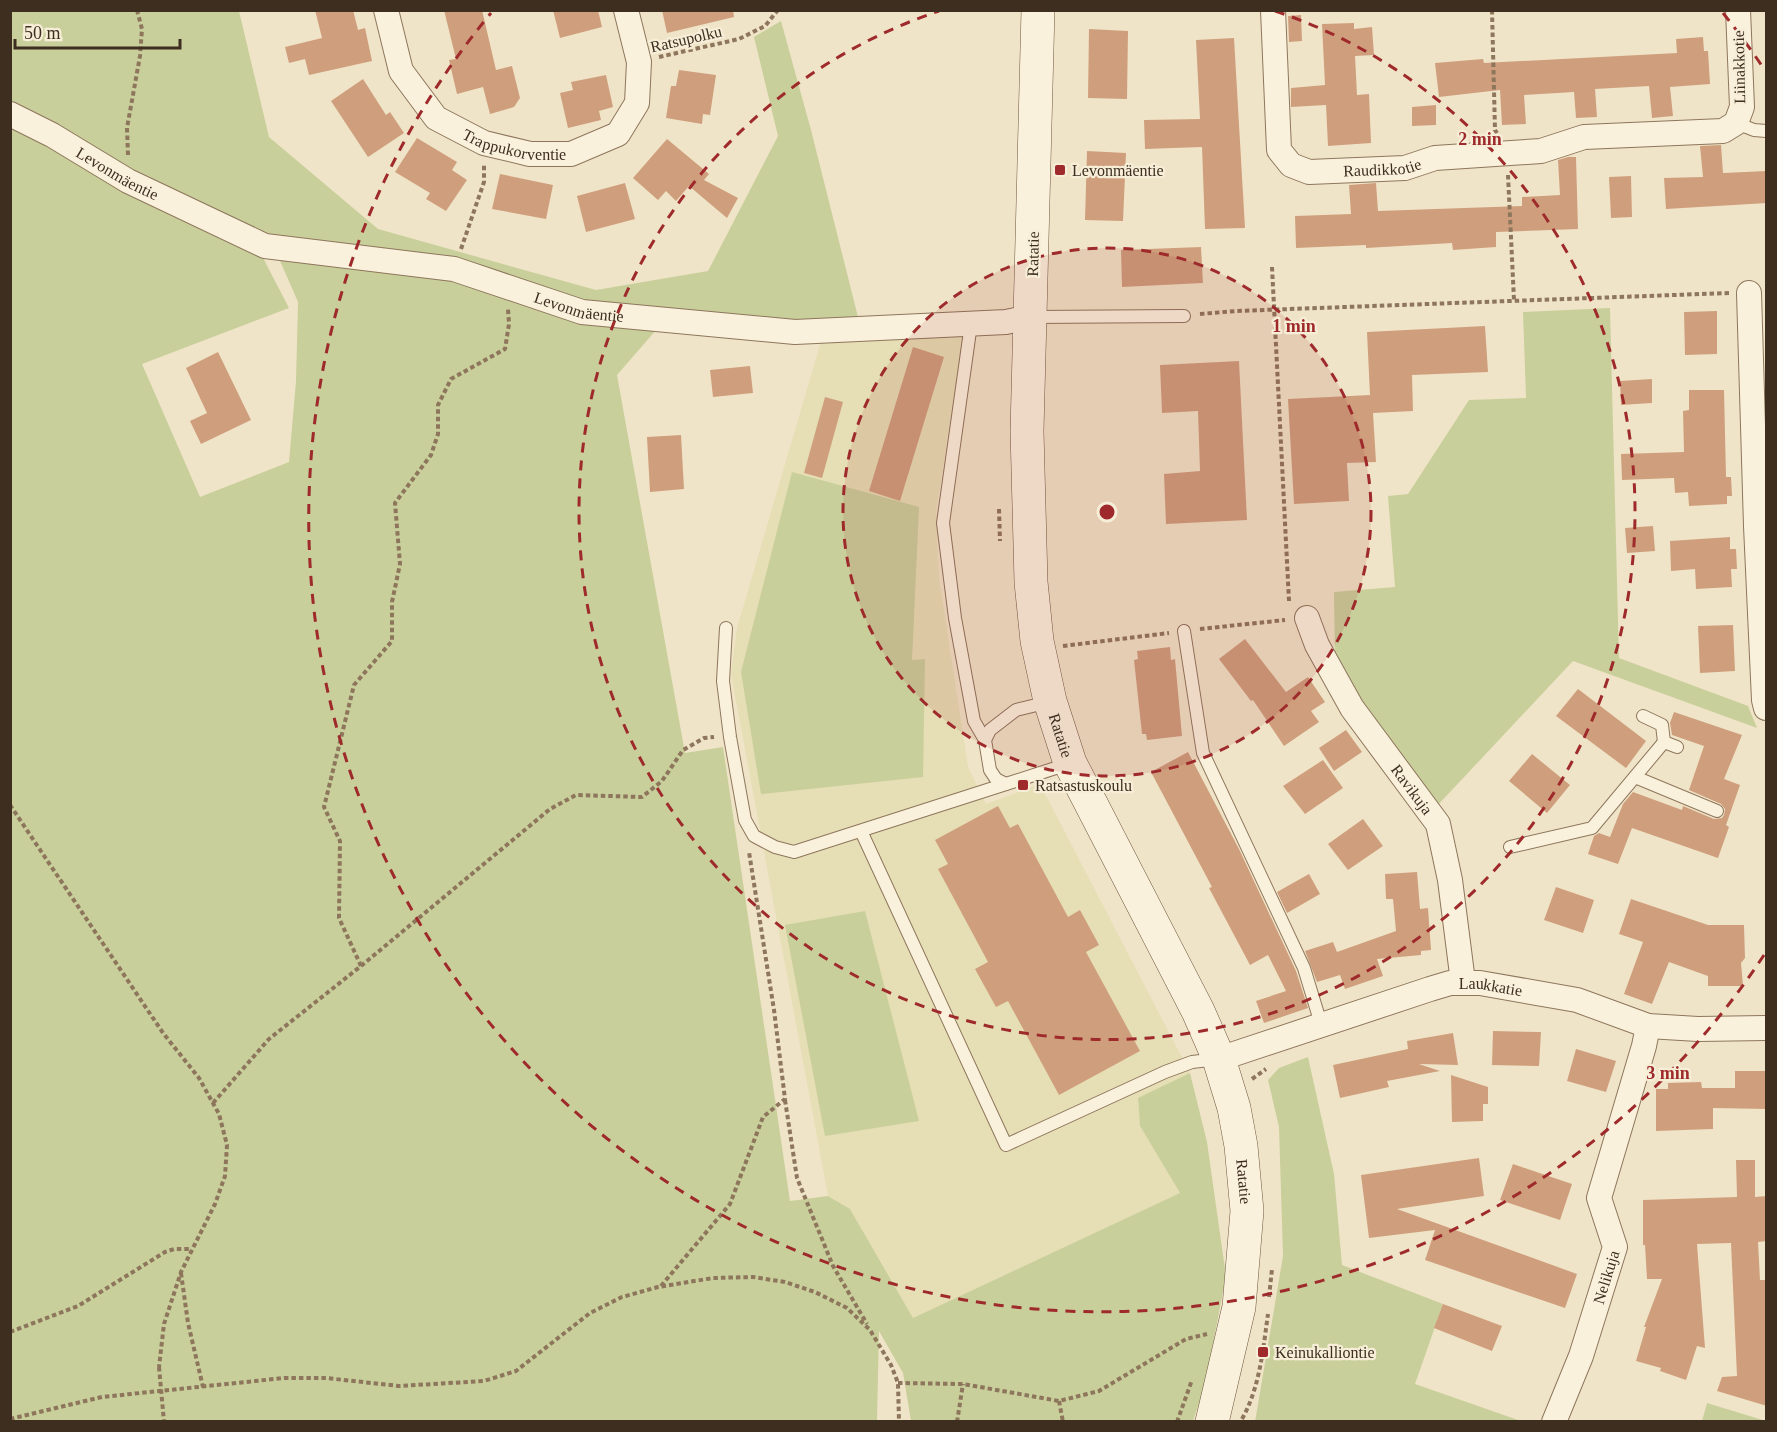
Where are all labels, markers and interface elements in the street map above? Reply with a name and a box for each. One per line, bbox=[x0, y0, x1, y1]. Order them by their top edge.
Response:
scale bar bbox=[15, 12, 180, 50]
text: 50 m bbox=[24, 23, 61, 43]
street label: Ratsupolku bbox=[649, 23, 724, 56]
street label: Liinakkotie bbox=[1730, 30, 1748, 104]
street label: Trappukorventie bbox=[460, 125, 566, 163]
text: 2 min bbox=[1458, 129, 1502, 149]
street label: Levonmäentie bbox=[73, 143, 161, 203]
street label: Raudikkotie bbox=[1343, 155, 1423, 179]
place label: Levonmäentie bbox=[1072, 162, 1164, 179]
marker: Levonmäentie bbox=[1053, 163, 1067, 177]
street label: Ratatie bbox=[1024, 231, 1042, 277]
street label: Levonmäentie bbox=[532, 288, 625, 324]
text: 1 min bbox=[1272, 316, 1316, 336]
centre of rings bbox=[1097, 502, 1117, 522]
street label: Ratatie bbox=[1046, 711, 1076, 760]
street label: Ravikuja bbox=[1388, 761, 1436, 818]
place label: Ratsastuskoulu bbox=[1035, 777, 1132, 794]
marker: Ratsastuskoulu bbox=[1016, 778, 1030, 792]
street label: Laukkatie bbox=[1459, 975, 1524, 999]
text: 3 min bbox=[1646, 1063, 1690, 1083]
street label: Ratatie bbox=[1234, 1158, 1255, 1205]
street label: Nelikuja bbox=[1589, 1248, 1622, 1306]
place label: Keinukalliontie bbox=[1275, 1344, 1375, 1361]
marker: Keinukalliontie bbox=[1256, 1345, 1270, 1359]

